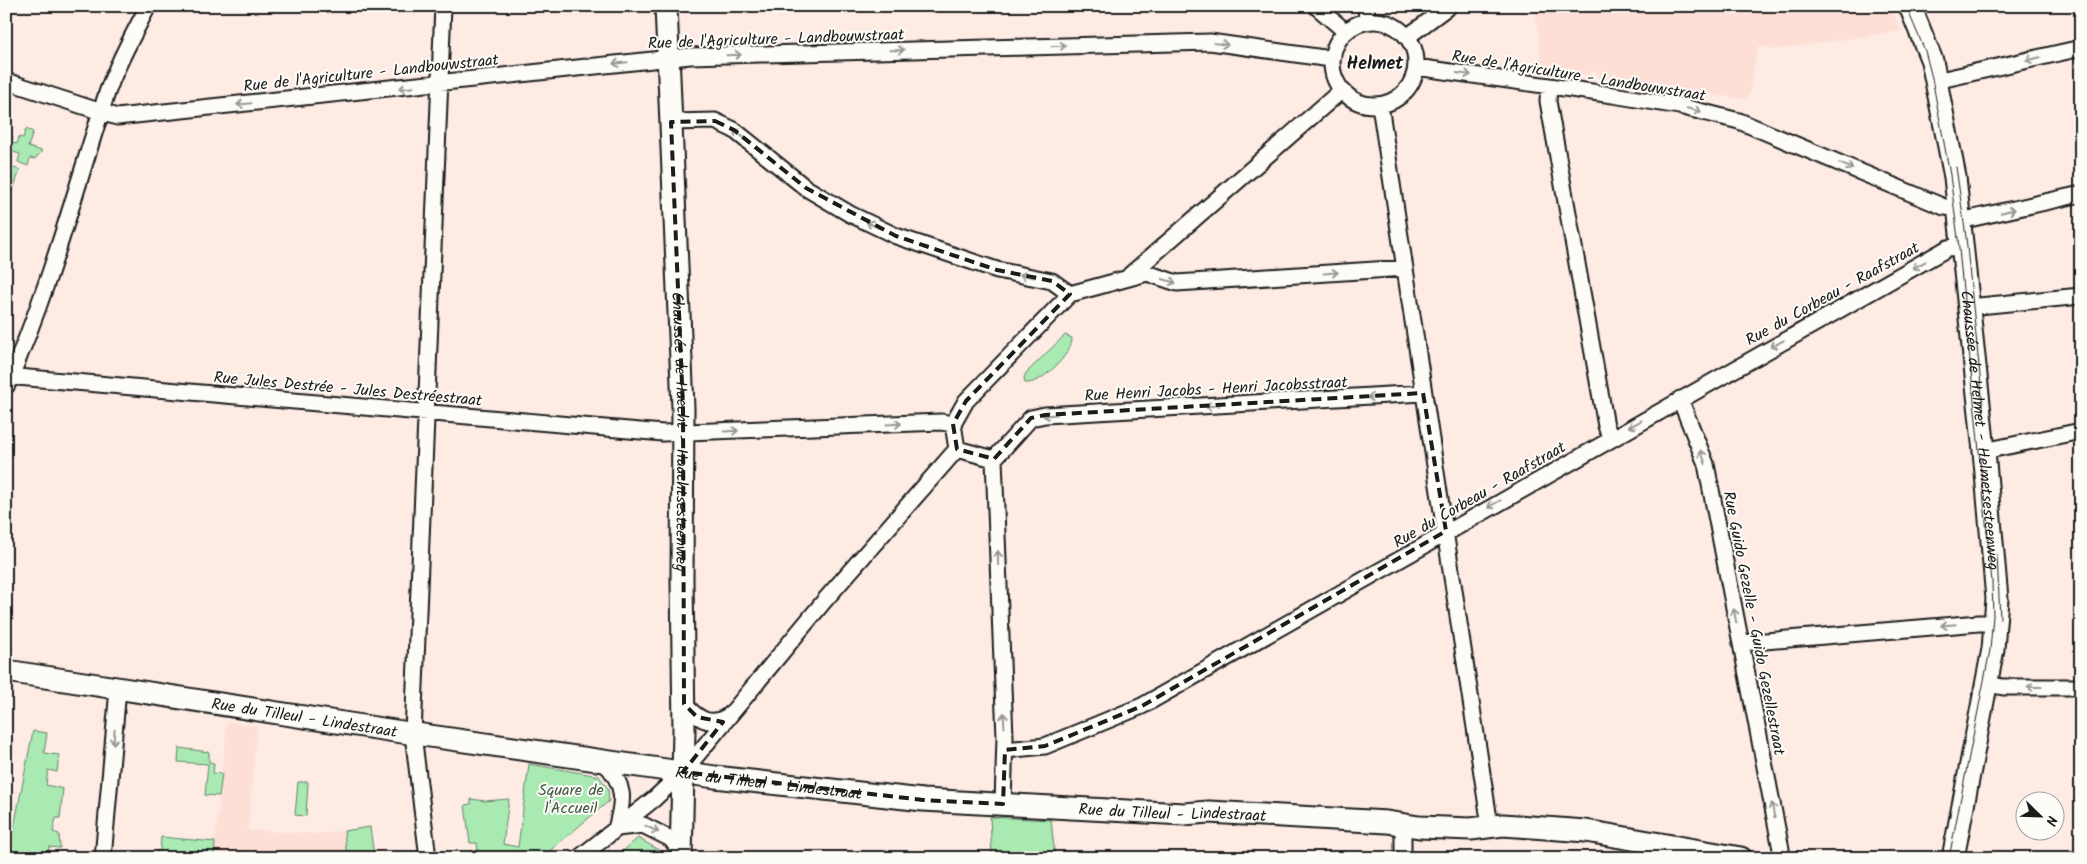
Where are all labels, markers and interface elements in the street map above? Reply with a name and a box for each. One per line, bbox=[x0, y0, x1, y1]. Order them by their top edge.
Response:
street label: Rue de l'Agriculture - Landbouwstraat bbox=[647, 23, 906, 56]
one-way arrow bbox=[1213, 39, 1229, 49]
one-way arrow bbox=[1051, 41, 1067, 50]
street label: Rue de l'Agriculture - Landbouwstraat bbox=[1450, 44, 1708, 109]
one-way arrow bbox=[888, 45, 904, 55]
street label: Rue de l'Agriculture - Landbouwstraat bbox=[242, 48, 501, 99]
one-way arrow bbox=[726, 50, 742, 59]
district label: Helmet bbox=[1347, 50, 1404, 79]
one-way arrow bbox=[2026, 55, 2042, 64]
one-way arrow bbox=[612, 58, 628, 68]
one-way arrow bbox=[1456, 70, 1472, 80]
one-way arrow bbox=[398, 83, 414, 92]
one-way arrow bbox=[237, 99, 253, 109]
one-way arrow bbox=[1686, 105, 1702, 115]
one-way arrow bbox=[732, 129, 746, 139]
one-way arrow bbox=[1838, 162, 1853, 172]
one-way arrow bbox=[1999, 206, 2015, 215]
one-way arrow bbox=[866, 220, 881, 229]
street label: Rue du Corbeau - Raafstraat bbox=[1741, 236, 1925, 353]
one-way arrow bbox=[1912, 260, 1926, 270]
one-way arrow bbox=[1322, 268, 1338, 278]
one-way arrow bbox=[1019, 271, 1035, 280]
one-way arrow bbox=[1161, 276, 1177, 286]
street label: Chaussée de Helmet - Helmetsesteenweg bbox=[1953, 289, 2005, 571]
street label: Chaussée de Haecht - Haachtsesteenweg bbox=[664, 291, 694, 572]
one-way arrow bbox=[1770, 340, 1785, 349]
street label: Rue Jules Destrée - Jules Destréestraat bbox=[213, 365, 484, 414]
street label: Rue Henri Jacobs - Henri Jacobsstraat bbox=[1084, 370, 1349, 409]
one-way arrow bbox=[1366, 393, 1382, 402]
one-way arrow bbox=[1204, 401, 1220, 410]
one-way arrow bbox=[1042, 410, 1058, 420]
one-way arrow bbox=[885, 419, 901, 428]
one-way arrow bbox=[1628, 419, 1643, 429]
one-way arrow bbox=[723, 427, 739, 436]
street label: Rue du Corbeau - Raafstraat bbox=[1389, 435, 1571, 555]
one-way arrow bbox=[1698, 450, 1707, 465]
street label: Rue Guido Gezelle - Guido Gezellestraat bbox=[1716, 489, 1792, 758]
one-way arrow bbox=[1487, 500, 1502, 509]
one-way arrow bbox=[993, 550, 1003, 566]
one-way arrow bbox=[1730, 608, 1740, 624]
one-way arrow bbox=[1940, 621, 1956, 630]
one-way arrow bbox=[2026, 682, 2042, 692]
street label: Rue du Tilleul - Lindestraat bbox=[209, 692, 400, 745]
one-way arrow bbox=[1000, 712, 1009, 728]
one-way arrow bbox=[109, 729, 118, 745]
street label: Rue du Tilleul - Lindestraat bbox=[674, 760, 864, 807]
park label: Square de l'Accueil bbox=[538, 778, 604, 821]
north arrow bbox=[2014, 792, 2064, 842]
street label: Rue du Tilleul - Lindestraat bbox=[1078, 797, 1268, 829]
one-way arrow bbox=[1768, 802, 1778, 818]
text: N bbox=[2039, 812, 2063, 829]
one-way arrow bbox=[644, 825, 659, 834]

